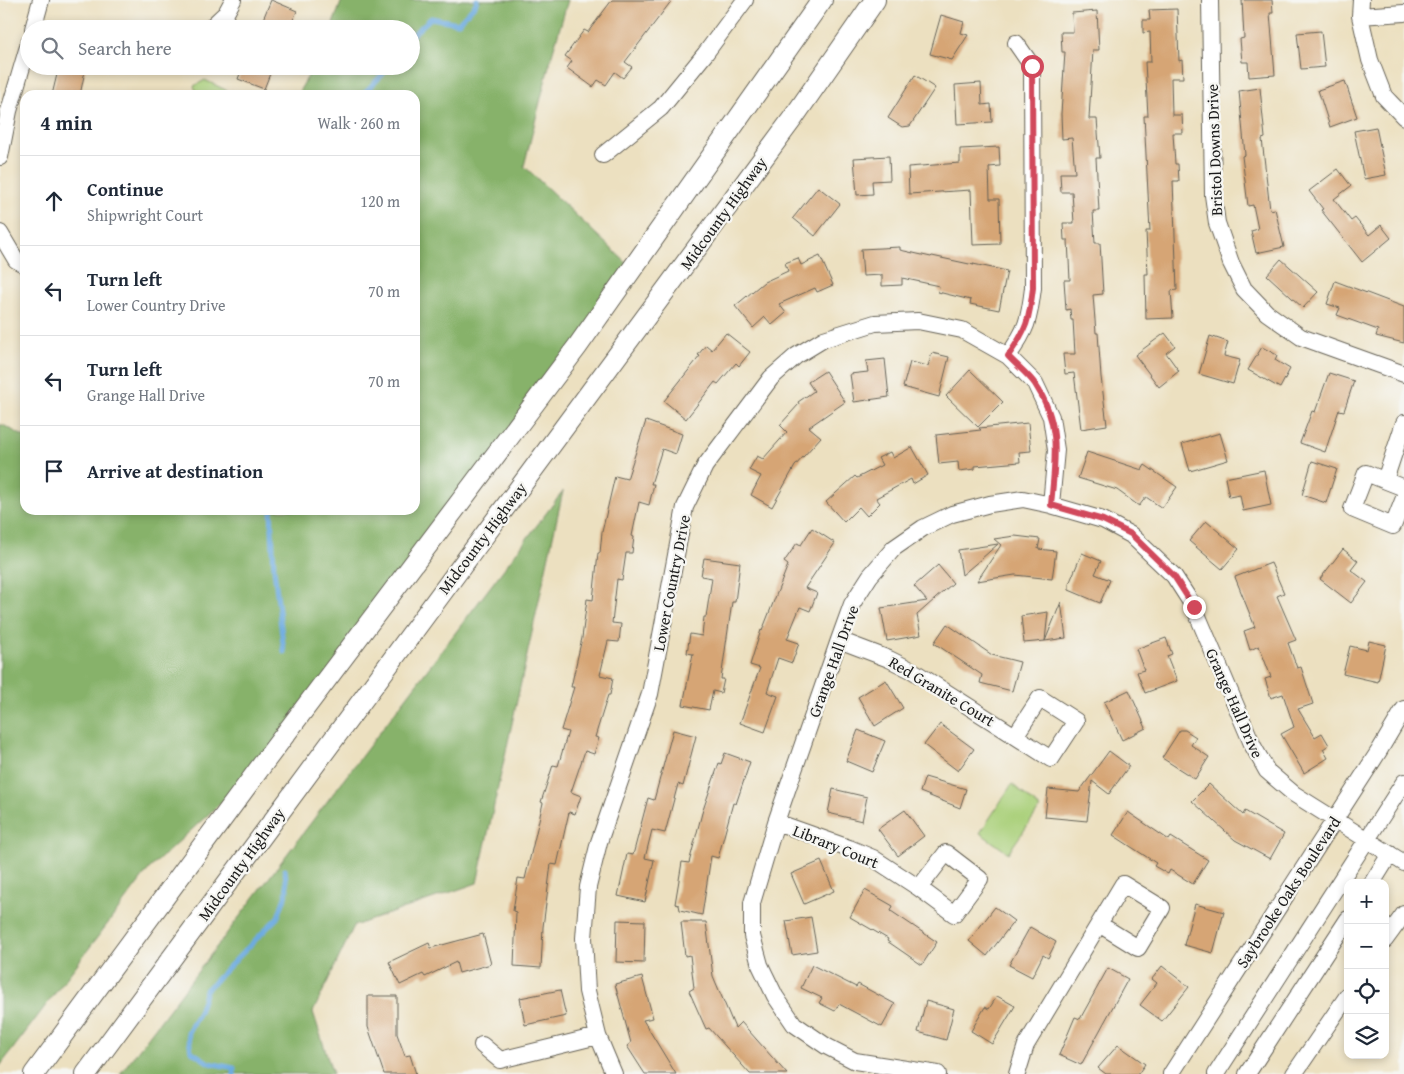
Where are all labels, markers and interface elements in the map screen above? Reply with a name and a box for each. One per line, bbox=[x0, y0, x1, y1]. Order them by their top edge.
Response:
search box bbox=[20, 20, 420, 75]
icon: search bbox=[38, 34, 66, 62]
text: Search here bbox=[78, 34, 172, 62]
route start bbox=[1021, 55, 1044, 78]
street label: Bristol Downs Drive bbox=[1200, 84, 1228, 216]
text: 4 min bbox=[40, 107, 92, 138]
text: Walk · 260 m bbox=[317, 111, 400, 135]
street label: Midcounty Highway bbox=[674, 151, 772, 275]
text: Continue bbox=[87, 175, 164, 203]
icon: ahead bbox=[40, 187, 68, 215]
text: 120 m bbox=[360, 189, 400, 213]
text: Shipwright Court bbox=[87, 203, 203, 227]
text: Turn left bbox=[87, 265, 162, 293]
icon: left bbox=[40, 277, 68, 305]
text: 70 m bbox=[368, 279, 400, 303]
text: Lower Country Drive bbox=[87, 293, 226, 317]
text: Turn left bbox=[87, 355, 162, 383]
icon: left bbox=[40, 367, 68, 395]
text: 70 m bbox=[368, 369, 400, 393]
text: Grange Hall Drive bbox=[87, 383, 205, 407]
icon: arrive bbox=[40, 457, 68, 485]
text: Arrive at destination bbox=[87, 457, 263, 485]
street label: Midcounty Highway bbox=[432, 477, 532, 599]
street label: Lower Country Drive bbox=[646, 513, 696, 653]
route end bbox=[1183, 596, 1206, 619]
street label: Grange Hall Drive bbox=[802, 601, 864, 721]
street label: Grange Hall Drive bbox=[1200, 644, 1270, 762]
street label: Red Granite Court bbox=[884, 650, 1000, 732]
street label: Midcounty Highway bbox=[192, 802, 290, 926]
street label: Saybrooke Oaks Boulevard bbox=[1230, 811, 1346, 973]
street label: Library Court bbox=[790, 818, 883, 874]
map controls bbox=[1344, 879, 1389, 1059]
button: + bbox=[1344, 879, 1389, 924]
button: − bbox=[1344, 924, 1389, 969]
button: locate bbox=[1344, 969, 1389, 1014]
button: layers bbox=[1344, 1014, 1389, 1059]

